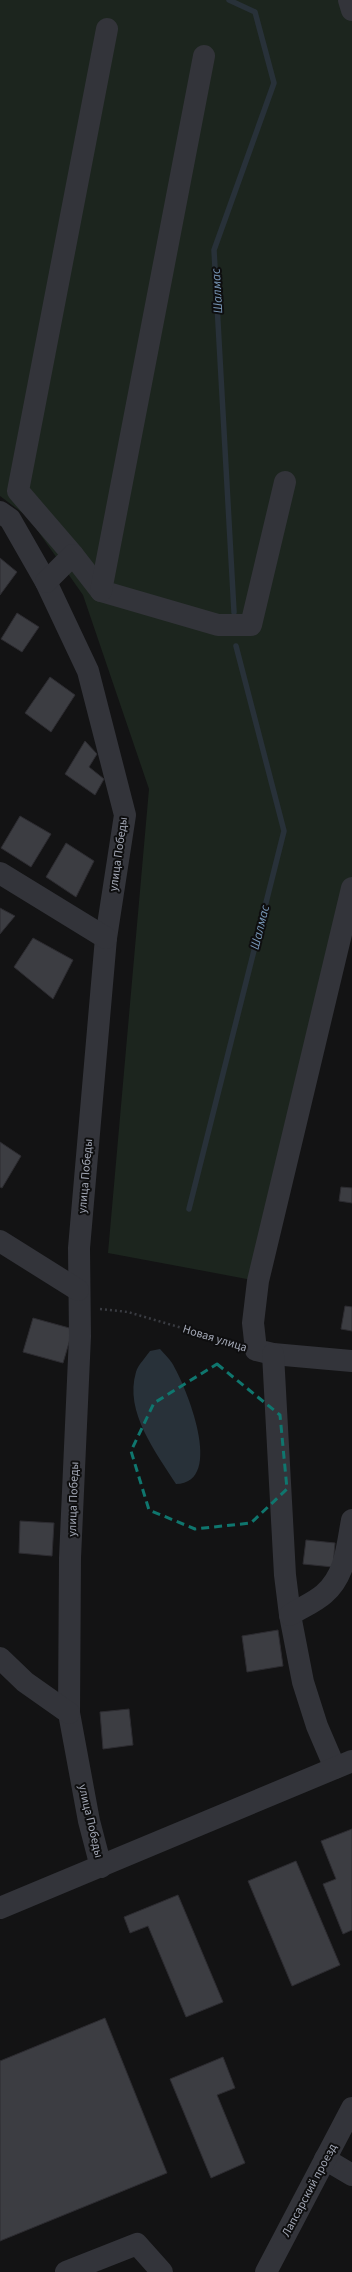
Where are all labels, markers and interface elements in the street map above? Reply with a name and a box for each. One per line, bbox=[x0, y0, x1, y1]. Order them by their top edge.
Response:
water label: Шалмас bbox=[207, 268, 227, 314]
street label: улица Победы bbox=[105, 816, 132, 892]
water label: Шалмас bbox=[246, 903, 274, 951]
street label: улица Победы bbox=[74, 1138, 97, 1214]
street label: Новая улица bbox=[181, 1321, 249, 1356]
street label: улица Победы bbox=[64, 1461, 83, 1537]
street label: улица Победы bbox=[74, 1783, 107, 1860]
street label: Лапсарский проезд bbox=[278, 2140, 341, 2240]

